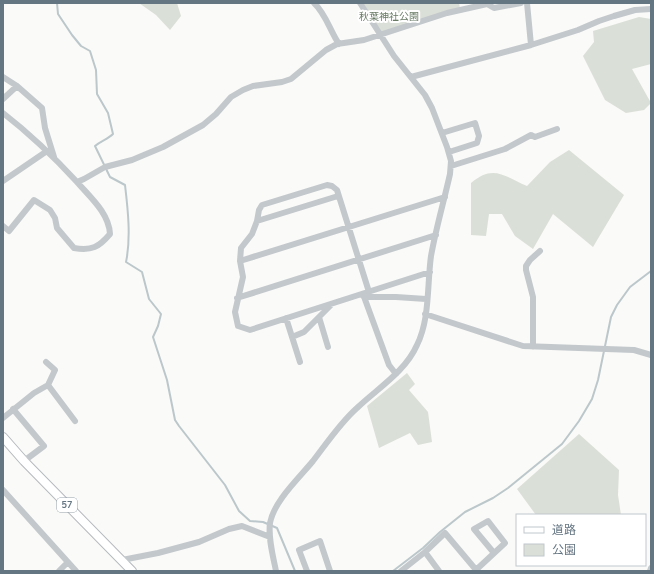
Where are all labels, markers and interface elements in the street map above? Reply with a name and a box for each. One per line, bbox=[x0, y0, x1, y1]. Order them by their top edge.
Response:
park label: 秋葉神社公園 bbox=[359, 10, 419, 24]
road number: 57 bbox=[57, 498, 77, 512]
legend bbox=[516, 514, 646, 566]
text: 道路 bbox=[552, 522, 576, 538]
text: 公園 bbox=[552, 542, 576, 558]

